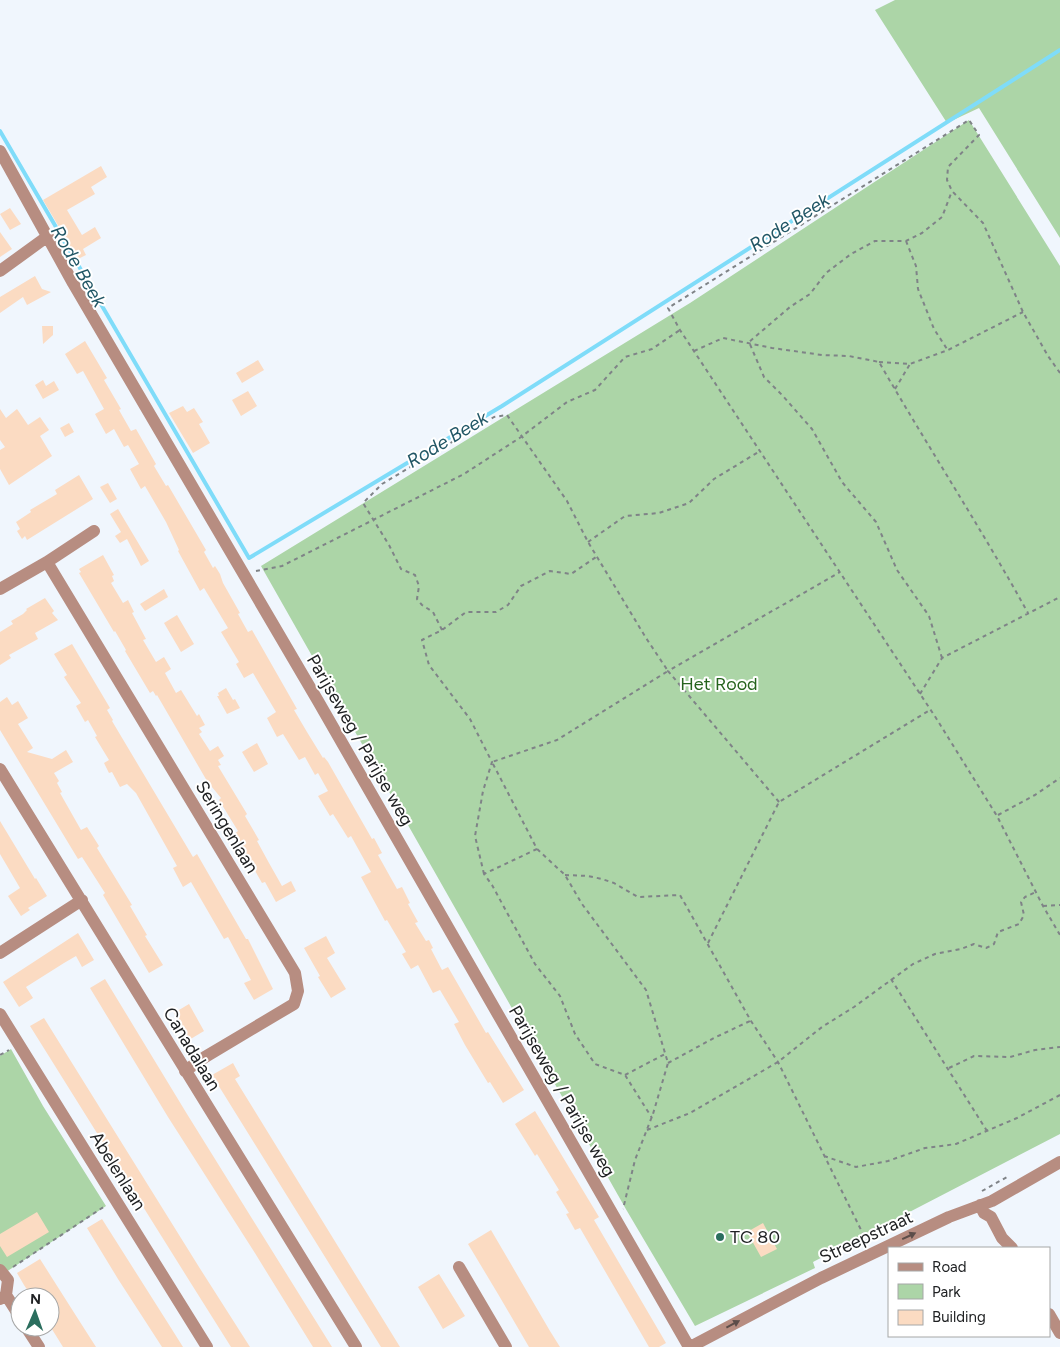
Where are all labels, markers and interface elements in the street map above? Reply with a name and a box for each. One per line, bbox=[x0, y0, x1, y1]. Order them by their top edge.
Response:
water label: Rode Beek bbox=[745, 188, 834, 257]
water label: Rode Beek bbox=[46, 221, 112, 312]
water label: Rode Beek bbox=[402, 406, 493, 473]
street label: Parijseweg / Parijse weg bbox=[302, 650, 418, 830]
park label: Het Rood bbox=[680, 673, 758, 695]
street label: Seringenlaan bbox=[191, 777, 263, 877]
street label: Parijseweg / Parijse weg bbox=[504, 1001, 620, 1181]
street label: Canadalaan bbox=[158, 1003, 226, 1095]
street label: Abelenlaan bbox=[85, 1128, 151, 1214]
street label: Streepstraat bbox=[816, 1206, 916, 1268]
place label: TC 80 bbox=[730, 1226, 780, 1248]
marker: TC 80 bbox=[714, 1231, 726, 1243]
one-way arrow bbox=[902, 1232, 916, 1240]
legend bbox=[888, 1247, 1050, 1337]
text: Road bbox=[932, 1258, 967, 1276]
text: Park bbox=[932, 1283, 961, 1301]
north arrow bbox=[10, 1287, 60, 1337]
text: N bbox=[30, 1291, 41, 1308]
text: Building bbox=[932, 1308, 986, 1326]
one-way arrow bbox=[726, 1320, 740, 1328]

